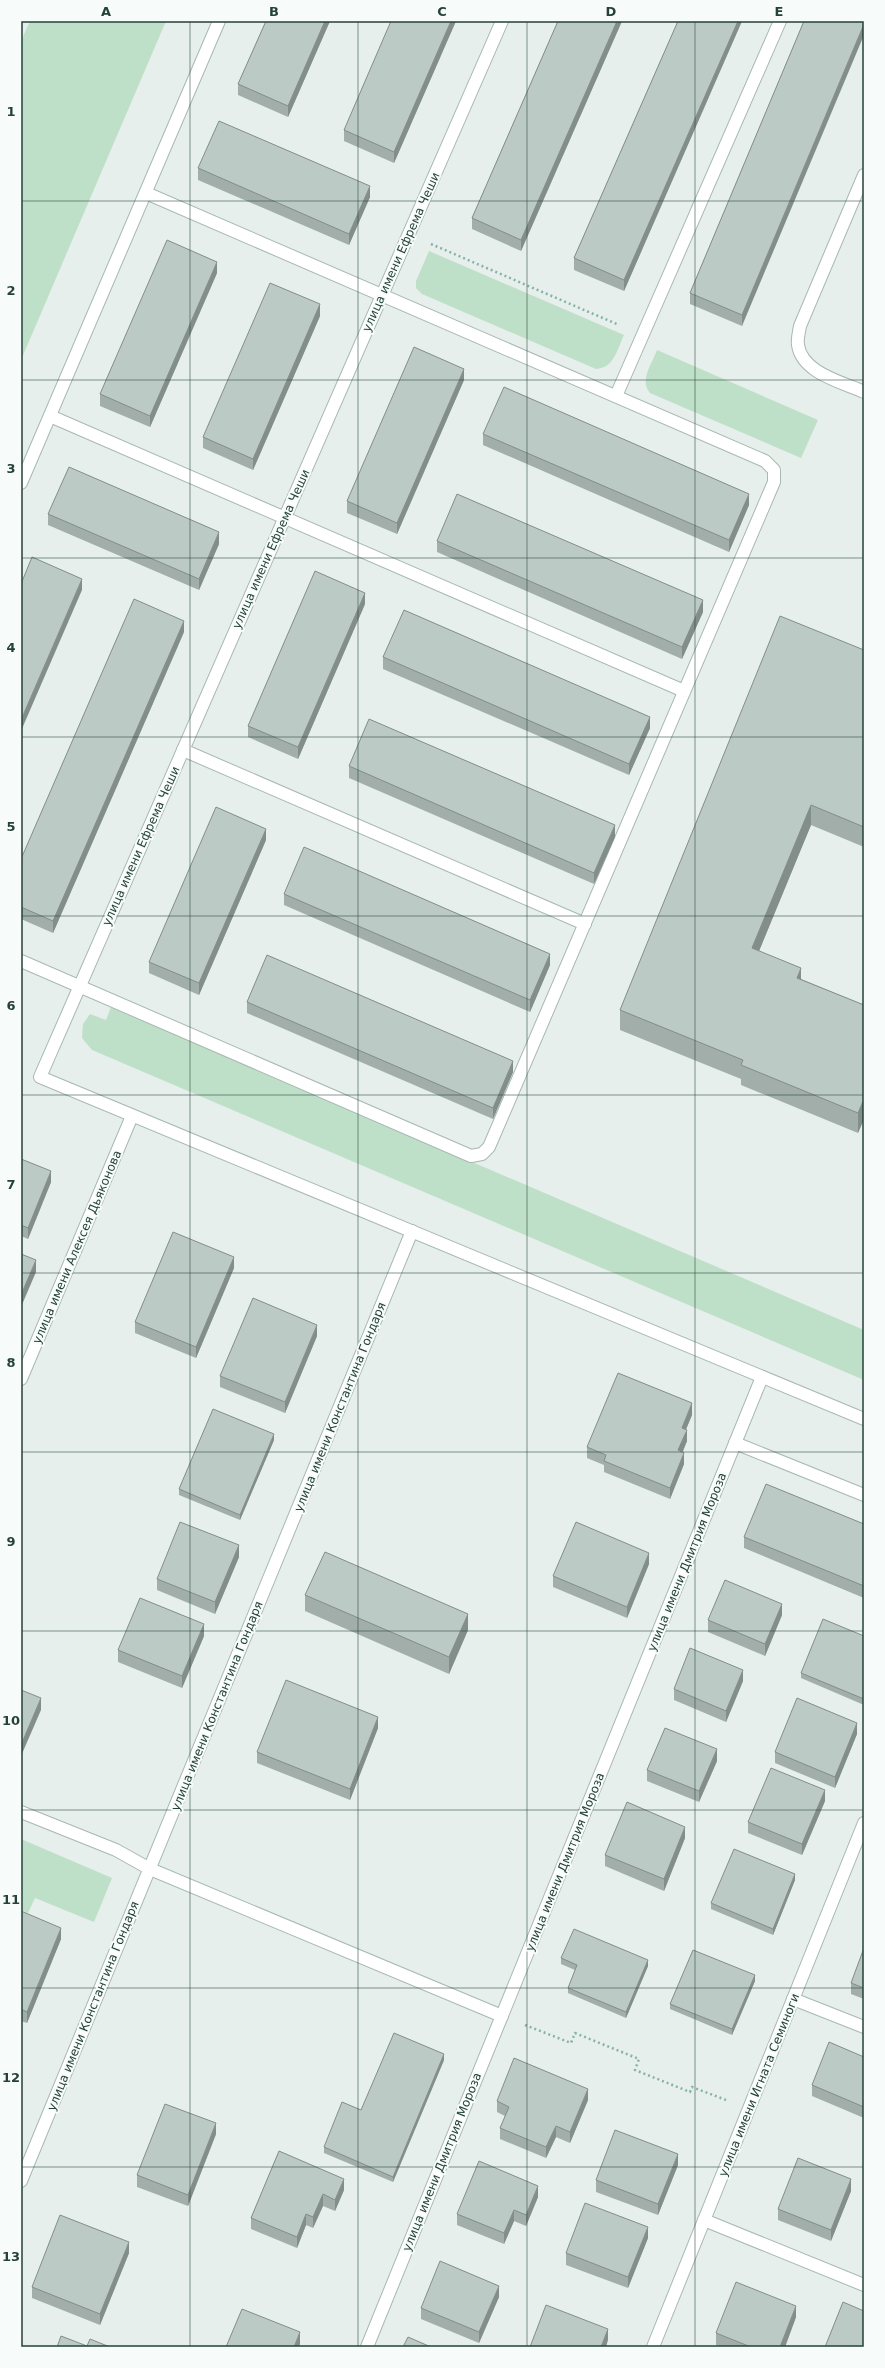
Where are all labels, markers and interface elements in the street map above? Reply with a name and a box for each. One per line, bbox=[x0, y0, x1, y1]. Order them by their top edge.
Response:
text: A bbox=[101, 4, 111, 19]
text: B bbox=[269, 4, 279, 19]
text: C bbox=[437, 4, 447, 19]
text: D bbox=[606, 4, 617, 19]
text: E bbox=[775, 4, 783, 19]
text: 1 bbox=[6, 104, 16, 119]
street label: улица имени Ефрема Чеши bbox=[359, 170, 443, 334]
text: 2 bbox=[6, 283, 16, 298]
text: 3 bbox=[6, 461, 16, 476]
street label: улица имени Ефрема Чеши bbox=[229, 467, 313, 631]
text: 4 bbox=[6, 640, 16, 655]
street label: улица имени Ефрема Чеши bbox=[99, 764, 183, 928]
text: 5 bbox=[6, 819, 16, 834]
text: 6 bbox=[6, 998, 16, 1013]
street label: улица имени Алексея Дьяконова bbox=[30, 1148, 124, 1346]
text: 7 bbox=[6, 1177, 16, 1192]
street label: улица имени Константина Гондаря bbox=[291, 1300, 389, 1514]
text: 8 bbox=[6, 1355, 16, 1370]
street label: улица имени Дмитрия Мороза bbox=[645, 1471, 729, 1653]
text: 9 bbox=[6, 1534, 16, 1549]
street label: улица имени Константина Гондаря bbox=[168, 1599, 266, 1813]
text: 10 bbox=[2, 1713, 20, 1728]
street label: улица имени Дмитрия Мороза bbox=[523, 1771, 607, 1953]
text: 11 bbox=[2, 1892, 20, 1907]
street label: улица имени Константина Гондаря bbox=[44, 1899, 142, 2113]
street label: улица имени Игната Семиноги bbox=[716, 1991, 802, 2179]
text: 12 bbox=[2, 2070, 20, 2085]
street label: улица имени Дмитрия Мороза bbox=[400, 2071, 484, 2253]
text: 13 bbox=[2, 2249, 20, 2264]

